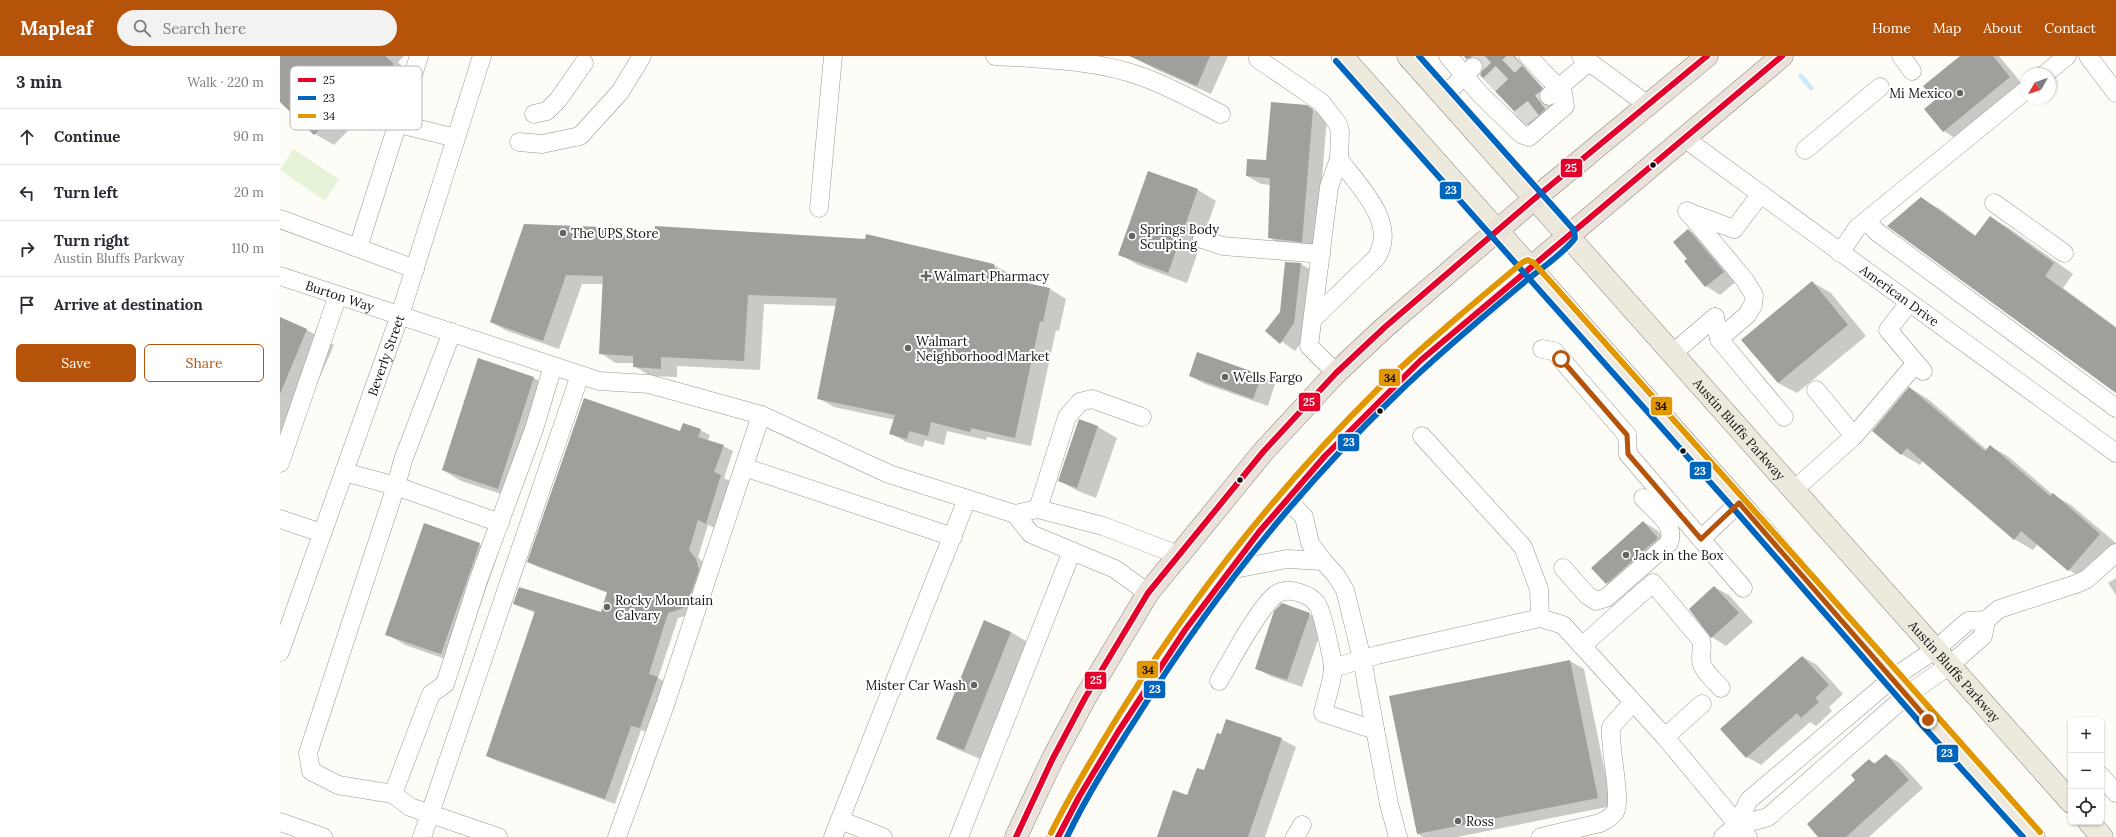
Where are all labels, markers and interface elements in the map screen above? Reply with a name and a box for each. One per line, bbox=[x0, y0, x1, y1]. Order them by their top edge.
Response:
search box bbox=[117, 10, 397, 46]
text: Mapleaf bbox=[20, 16, 93, 40]
icon: search bbox=[131, 17, 153, 39]
text: Search here bbox=[163, 19, 246, 38]
text: Home bbox=[1872, 19, 1911, 37]
text: Map bbox=[1933, 19, 1961, 37]
text: About bbox=[1983, 19, 2022, 37]
text: Contact bbox=[2044, 19, 2096, 37]
legend bbox=[290, 66, 422, 130]
north arrow bbox=[2020, 68, 2056, 104]
text: 3 min bbox=[16, 71, 62, 93]
text: 25 bbox=[323, 73, 335, 87]
text: Walk · 220 m bbox=[187, 74, 264, 91]
place label: Mi Mexico bbox=[1889, 85, 1952, 102]
marker: Mi Mexico bbox=[1955, 88, 1965, 98]
text: 23 bbox=[323, 91, 335, 105]
text: 34 bbox=[323, 109, 335, 123]
icon: ahead bbox=[16, 126, 38, 148]
text: Continue bbox=[54, 127, 120, 146]
text: 90 m bbox=[233, 128, 264, 145]
line badge: 25 bbox=[1560, 158, 1583, 178]
unlabelled marker bbox=[1648, 160, 1658, 170]
text: 25 bbox=[1565, 161, 1577, 175]
line badge: 23 bbox=[1439, 181, 1462, 200]
icon: left bbox=[16, 182, 38, 204]
text: Turn left bbox=[54, 183, 118, 202]
text: 23 bbox=[1445, 183, 1457, 197]
text: 20 m bbox=[234, 184, 264, 201]
place label: Springs Body Sculpting bbox=[1140, 221, 1219, 253]
place label: The UPS Store bbox=[571, 225, 659, 242]
marker: The UPS Store bbox=[558, 228, 568, 238]
text: Turn right bbox=[54, 231, 130, 250]
marker: Springs Body Sculpting bbox=[1127, 231, 1137, 241]
icon: right bbox=[16, 238, 38, 260]
text: 110 m bbox=[231, 240, 264, 257]
text: Austin Bluffs Parkway bbox=[54, 250, 184, 267]
street label: American Drive bbox=[1856, 260, 1943, 330]
place label: Walmart Pharmacy bbox=[934, 268, 1049, 285]
marker: Walmart Pharmacy bbox=[921, 271, 931, 281]
street label: Burton Way bbox=[303, 276, 377, 315]
icon: arrive bbox=[16, 294, 38, 316]
text: Arrive at destination bbox=[54, 295, 203, 314]
street label: Beverly Street bbox=[363, 312, 408, 398]
place label: Walmart Neighborhood Market bbox=[916, 333, 1050, 365]
marker: Walmart Neighborhood Market bbox=[903, 343, 913, 353]
button: Save bbox=[16, 344, 136, 382]
button: Share bbox=[144, 344, 264, 382]
route start bbox=[1552, 350, 1570, 368]
line badge: 34 bbox=[1378, 368, 1401, 387]
place label: Wells Fargo bbox=[1233, 369, 1303, 386]
text: 34 bbox=[1384, 371, 1396, 385]
marker: Wells Fargo bbox=[1220, 372, 1230, 382]
street label: Austin Bluffs Parkway bbox=[1689, 374, 1789, 483]
line badge: 25 bbox=[1298, 392, 1321, 412]
text: 25 bbox=[1303, 395, 1315, 409]
line badge: 34 bbox=[1650, 396, 1673, 416]
text: 34 bbox=[1655, 399, 1667, 413]
unlabelled marker bbox=[1375, 406, 1385, 416]
line badge: 23 bbox=[1337, 433, 1360, 452]
text: 23 bbox=[1343, 435, 1355, 449]
unlabelled marker bbox=[1678, 446, 1688, 456]
line badge: 23 bbox=[1689, 461, 1712, 480]
text: 23 bbox=[1694, 464, 1706, 478]
unlabelled marker bbox=[1235, 475, 1245, 485]
place label: Jack in the Box bbox=[1633, 547, 1724, 564]
marker: Jack in the Box bbox=[1621, 550, 1631, 560]
place label: Rocky Mountain Calvary bbox=[615, 592, 713, 624]
marker: Rocky Mountain Calvary bbox=[602, 602, 612, 612]
street label: Austin Bluffs Parkway bbox=[1904, 616, 2004, 726]
line badge: 34 bbox=[1136, 660, 1159, 679]
text: 34 bbox=[1142, 663, 1154, 677]
line badge: 25 bbox=[1084, 671, 1107, 690]
text: 25 bbox=[1090, 673, 1102, 687]
place label: Mister Car Wash bbox=[865, 677, 966, 694]
marker: Mister Car Wash bbox=[969, 680, 979, 690]
line badge: 23 bbox=[1143, 680, 1166, 699]
text: 23 bbox=[1149, 682, 1161, 696]
route end bbox=[1919, 711, 1937, 729]
map controls bbox=[2068, 717, 2104, 825]
button: + bbox=[2068, 717, 2104, 753]
line badge: 23 bbox=[1936, 744, 1959, 763]
text: 23 bbox=[1941, 746, 1953, 760]
button: − bbox=[2068, 753, 2104, 789]
button: locate bbox=[2068, 789, 2104, 825]
place label: Ross bbox=[1466, 813, 1494, 830]
marker: Ross bbox=[1453, 816, 1463, 826]

